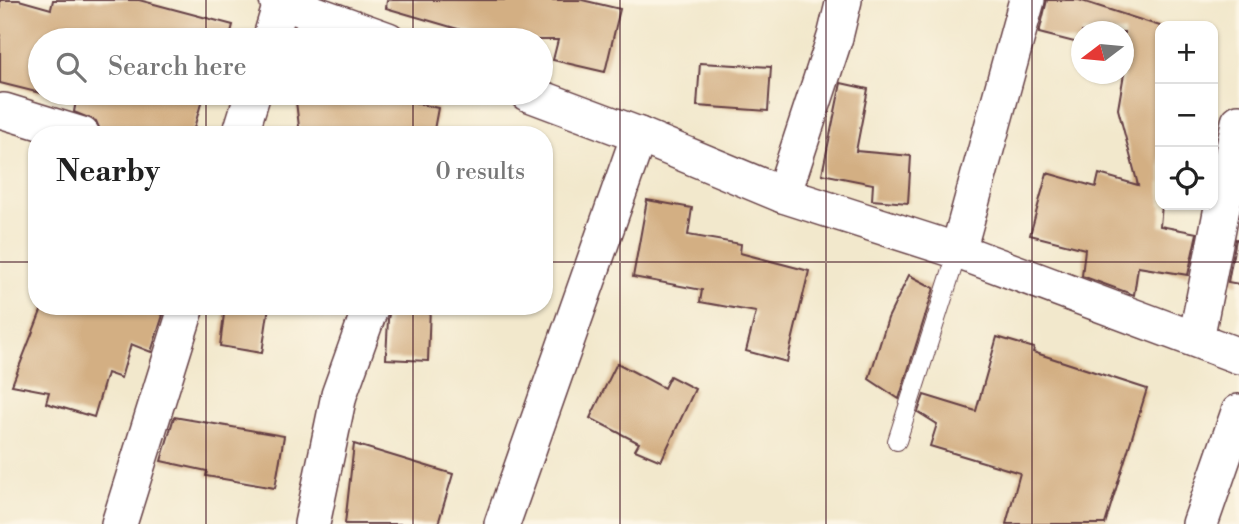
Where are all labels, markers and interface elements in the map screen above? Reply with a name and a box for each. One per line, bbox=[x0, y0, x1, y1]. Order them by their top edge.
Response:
north arrow bbox=[1071, 21, 1134, 84]
map controls bbox=[1155, 21, 1218, 210]
button: + bbox=[1155, 21, 1218, 84]
search box bbox=[28, 28, 553, 105]
icon: search bbox=[52, 48, 90, 86]
text: Search here bbox=[108, 51, 247, 83]
button: − bbox=[1155, 84, 1218, 147]
button: locate bbox=[1155, 147, 1218, 210]
text: Nearby bbox=[56, 153, 160, 191]
text: 0 results bbox=[435, 158, 525, 186]

